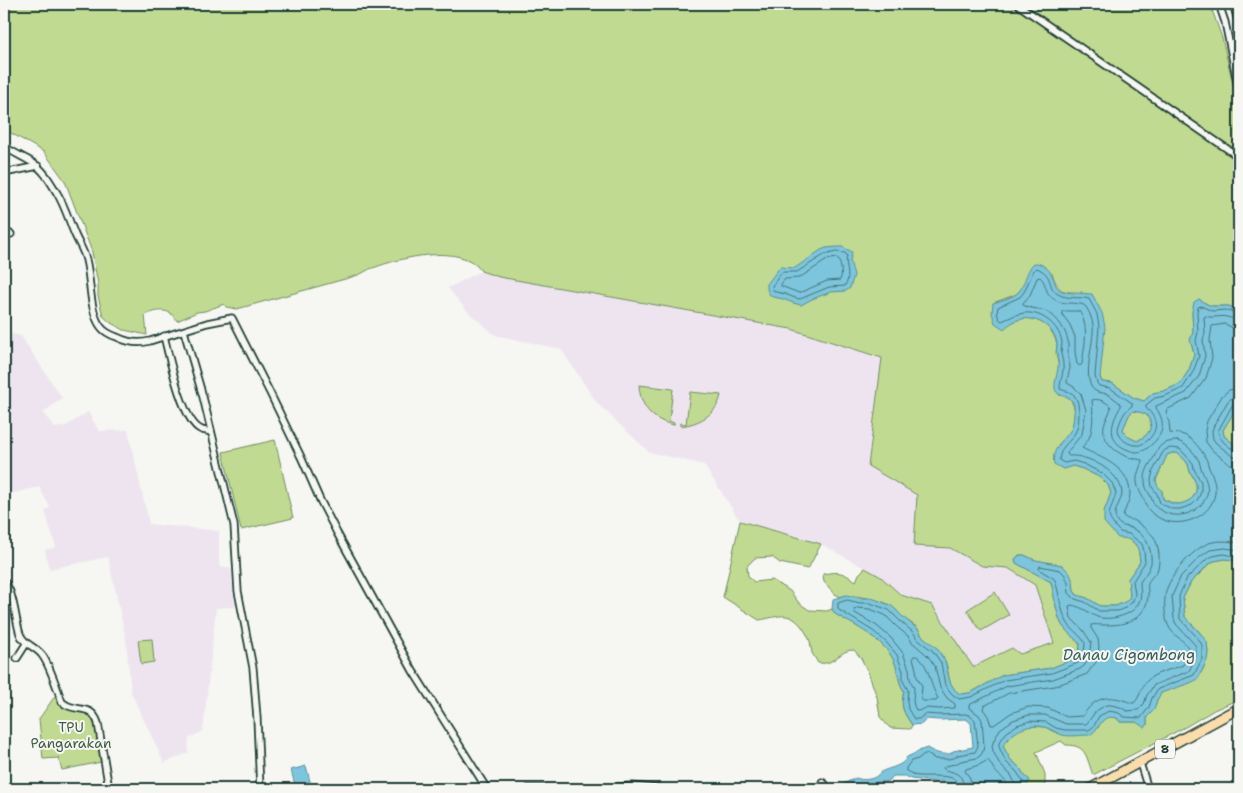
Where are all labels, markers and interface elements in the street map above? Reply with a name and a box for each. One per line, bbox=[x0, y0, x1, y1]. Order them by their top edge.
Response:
water label: Danau Cigombong bbox=[1063, 645, 1195, 665]
park label: TPU Pangarakan bbox=[31, 718, 112, 752]
road number: 8 bbox=[1155, 740, 1175, 759]

